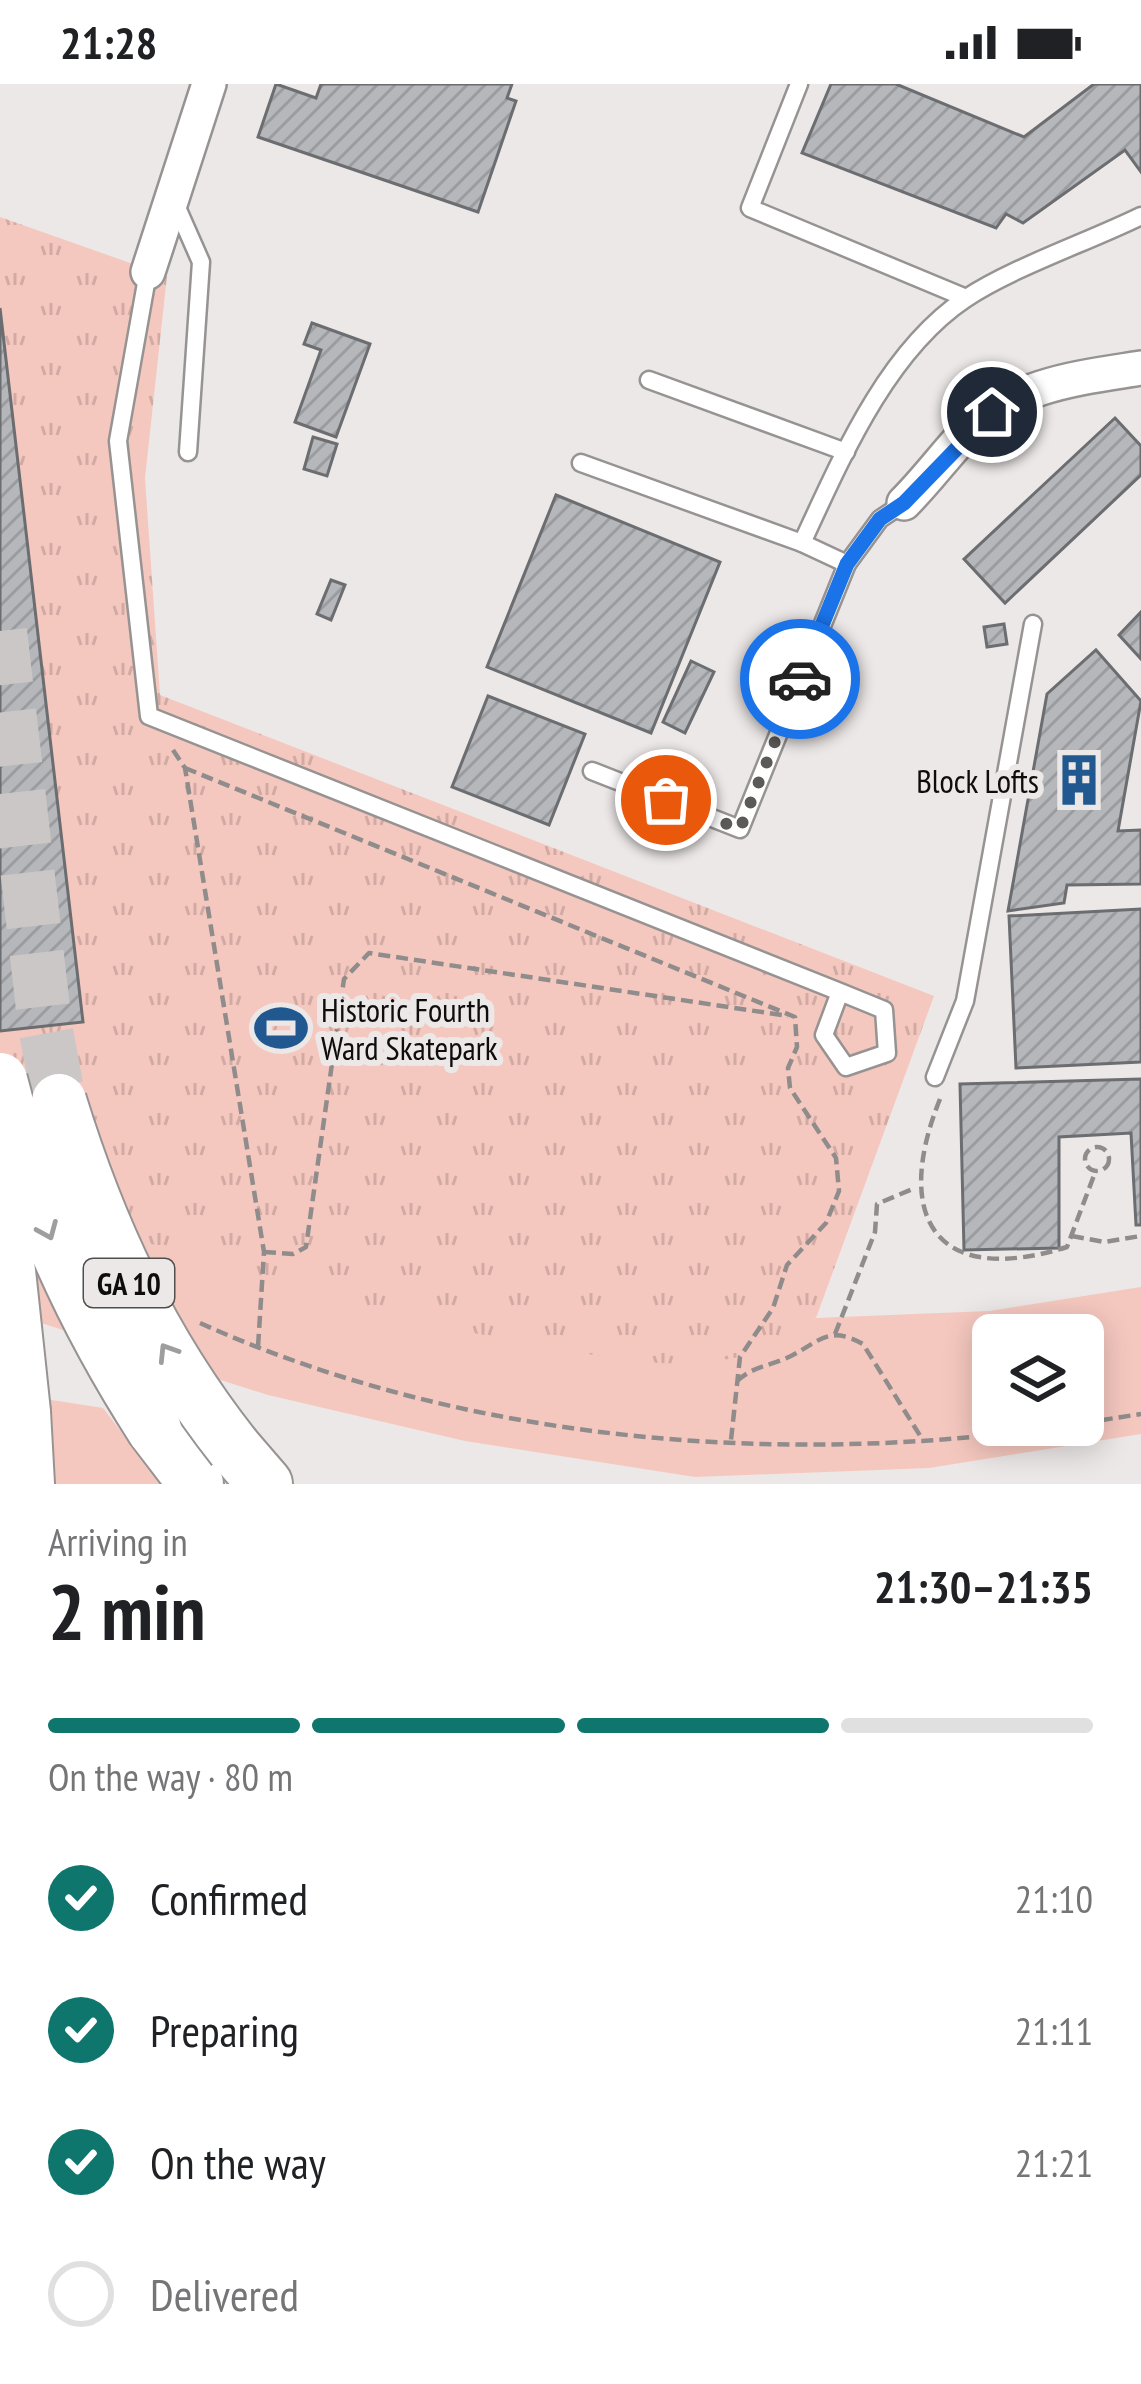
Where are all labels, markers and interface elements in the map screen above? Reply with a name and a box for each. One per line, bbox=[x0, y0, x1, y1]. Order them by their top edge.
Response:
text: 21:28 bbox=[60, 13, 157, 71]
pin bbox=[941, 361, 1043, 463]
icon: home bbox=[959, 379, 1025, 445]
courier bbox=[740, 619, 860, 739]
icon: car bbox=[767, 646, 833, 712]
pin bbox=[615, 749, 717, 851]
building icon: Block Lofts bbox=[1050, 751, 1108, 809]
place label: Block Lofts bbox=[916, 759, 1039, 802]
icon: bag bbox=[633, 767, 699, 833]
place label: Historic Fourth Ward Skatepark bbox=[321, 988, 498, 1069]
sports icon: Historic Fourth Ward Skatepark bbox=[252, 999, 310, 1057]
one-way arrow bbox=[34, 1220, 58, 1241]
road number: GA 10 bbox=[84, 1259, 174, 1307]
map controls bbox=[972, 1314, 1104, 1446]
button: layers bbox=[972, 1314, 1104, 1446]
one-way arrow bbox=[159, 1343, 181, 1365]
text: Arriving in bbox=[48, 1516, 188, 1567]
text: 21:30–21:35 bbox=[874, 1557, 1093, 1615]
text: 2 min bbox=[48, 1561, 206, 1662]
text: On the way · 80 m bbox=[48, 1751, 293, 1802]
icon: check bbox=[48, 1865, 114, 1931]
text: Confirmed bbox=[150, 1869, 308, 1927]
text: 21:10 bbox=[1015, 1873, 1093, 1924]
icon: check bbox=[48, 1997, 114, 2063]
text: Preparing bbox=[150, 2001, 299, 2059]
text: 21:11 bbox=[1015, 2005, 1093, 2056]
icon: check bbox=[48, 2129, 114, 2195]
text: On the way bbox=[150, 2133, 326, 2191]
text: 21:21 bbox=[1015, 2137, 1093, 2188]
text: Delivered bbox=[150, 2265, 299, 2323]

